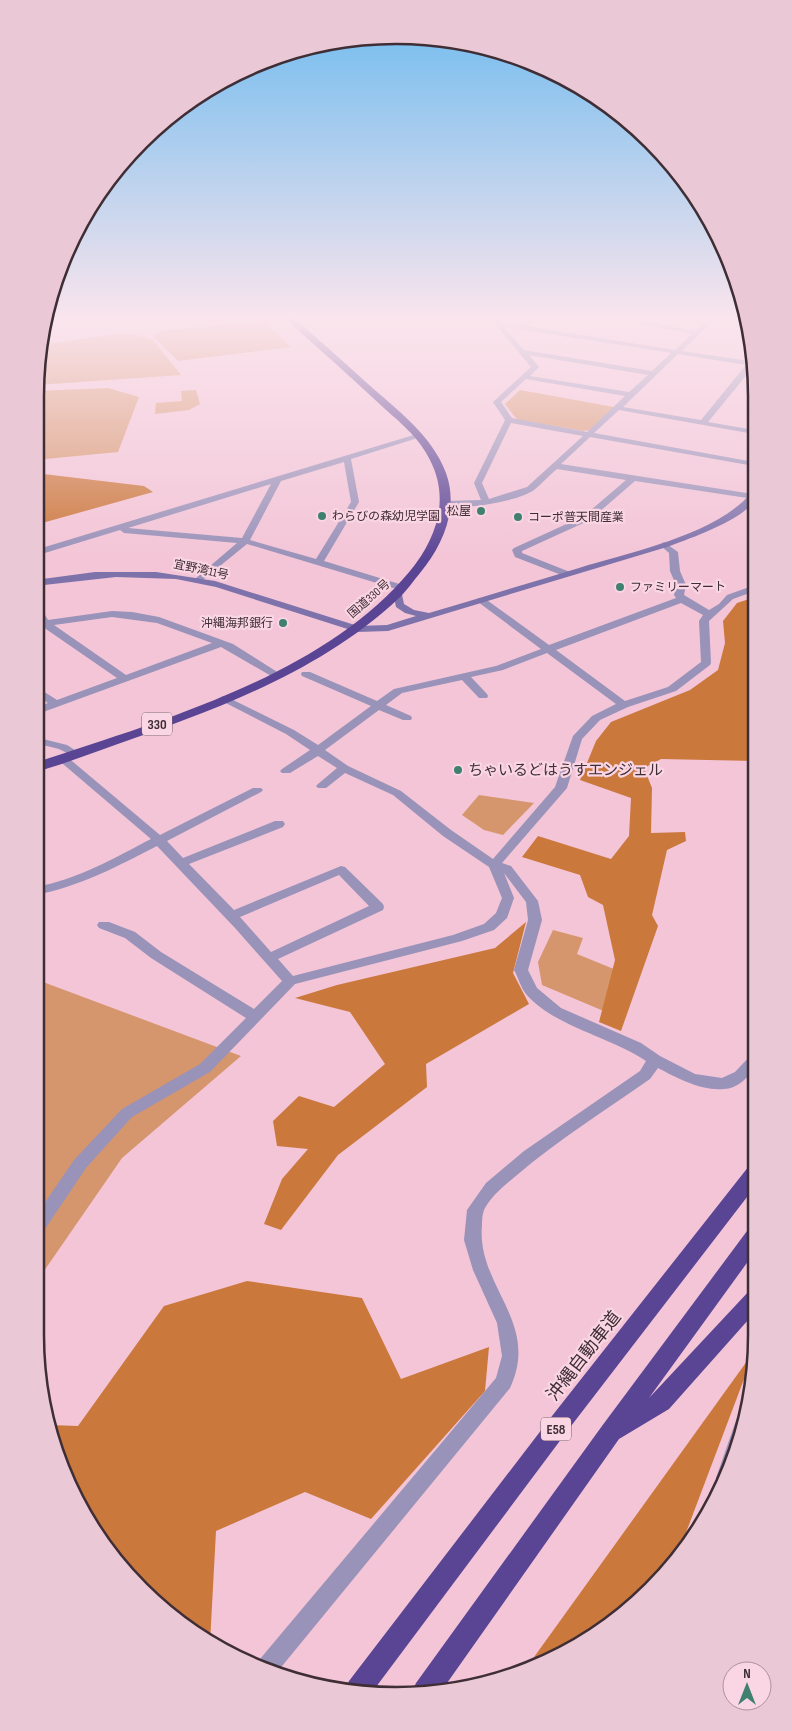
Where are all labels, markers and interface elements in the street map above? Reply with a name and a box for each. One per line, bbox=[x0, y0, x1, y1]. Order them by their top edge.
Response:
place label: 松屋 bbox=[447, 504, 471, 519]
marker: 松屋 bbox=[475, 505, 487, 517]
place label: わらびの森幼児学園 bbox=[332, 509, 440, 524]
marker: わらびの森幼児学園 bbox=[316, 510, 328, 522]
place label: コーポ普天間産業 bbox=[528, 510, 624, 525]
marker: コーポ普天間産業 bbox=[512, 511, 524, 523]
street label: 宜野湾11号 bbox=[172, 557, 230, 583]
street label: 国道330号 bbox=[345, 576, 393, 622]
place label: ファミリーマート bbox=[630, 580, 726, 595]
marker: ファミリーマート bbox=[614, 581, 626, 593]
place label: 沖縄海邦銀行 bbox=[201, 616, 273, 631]
marker: 沖縄海邦銀行 bbox=[277, 617, 289, 629]
road number: 330 bbox=[142, 712, 172, 736]
place label: ちゃいるどはうすエンジェル bbox=[468, 761, 663, 780]
marker: ちゃいるどはうすエンジェル bbox=[452, 764, 464, 776]
street label: 沖縄自動車道 bbox=[542, 1307, 626, 1405]
road number: E58 bbox=[541, 1418, 571, 1440]
north arrow bbox=[722, 1661, 772, 1711]
text: N bbox=[743, 1665, 751, 1682]

